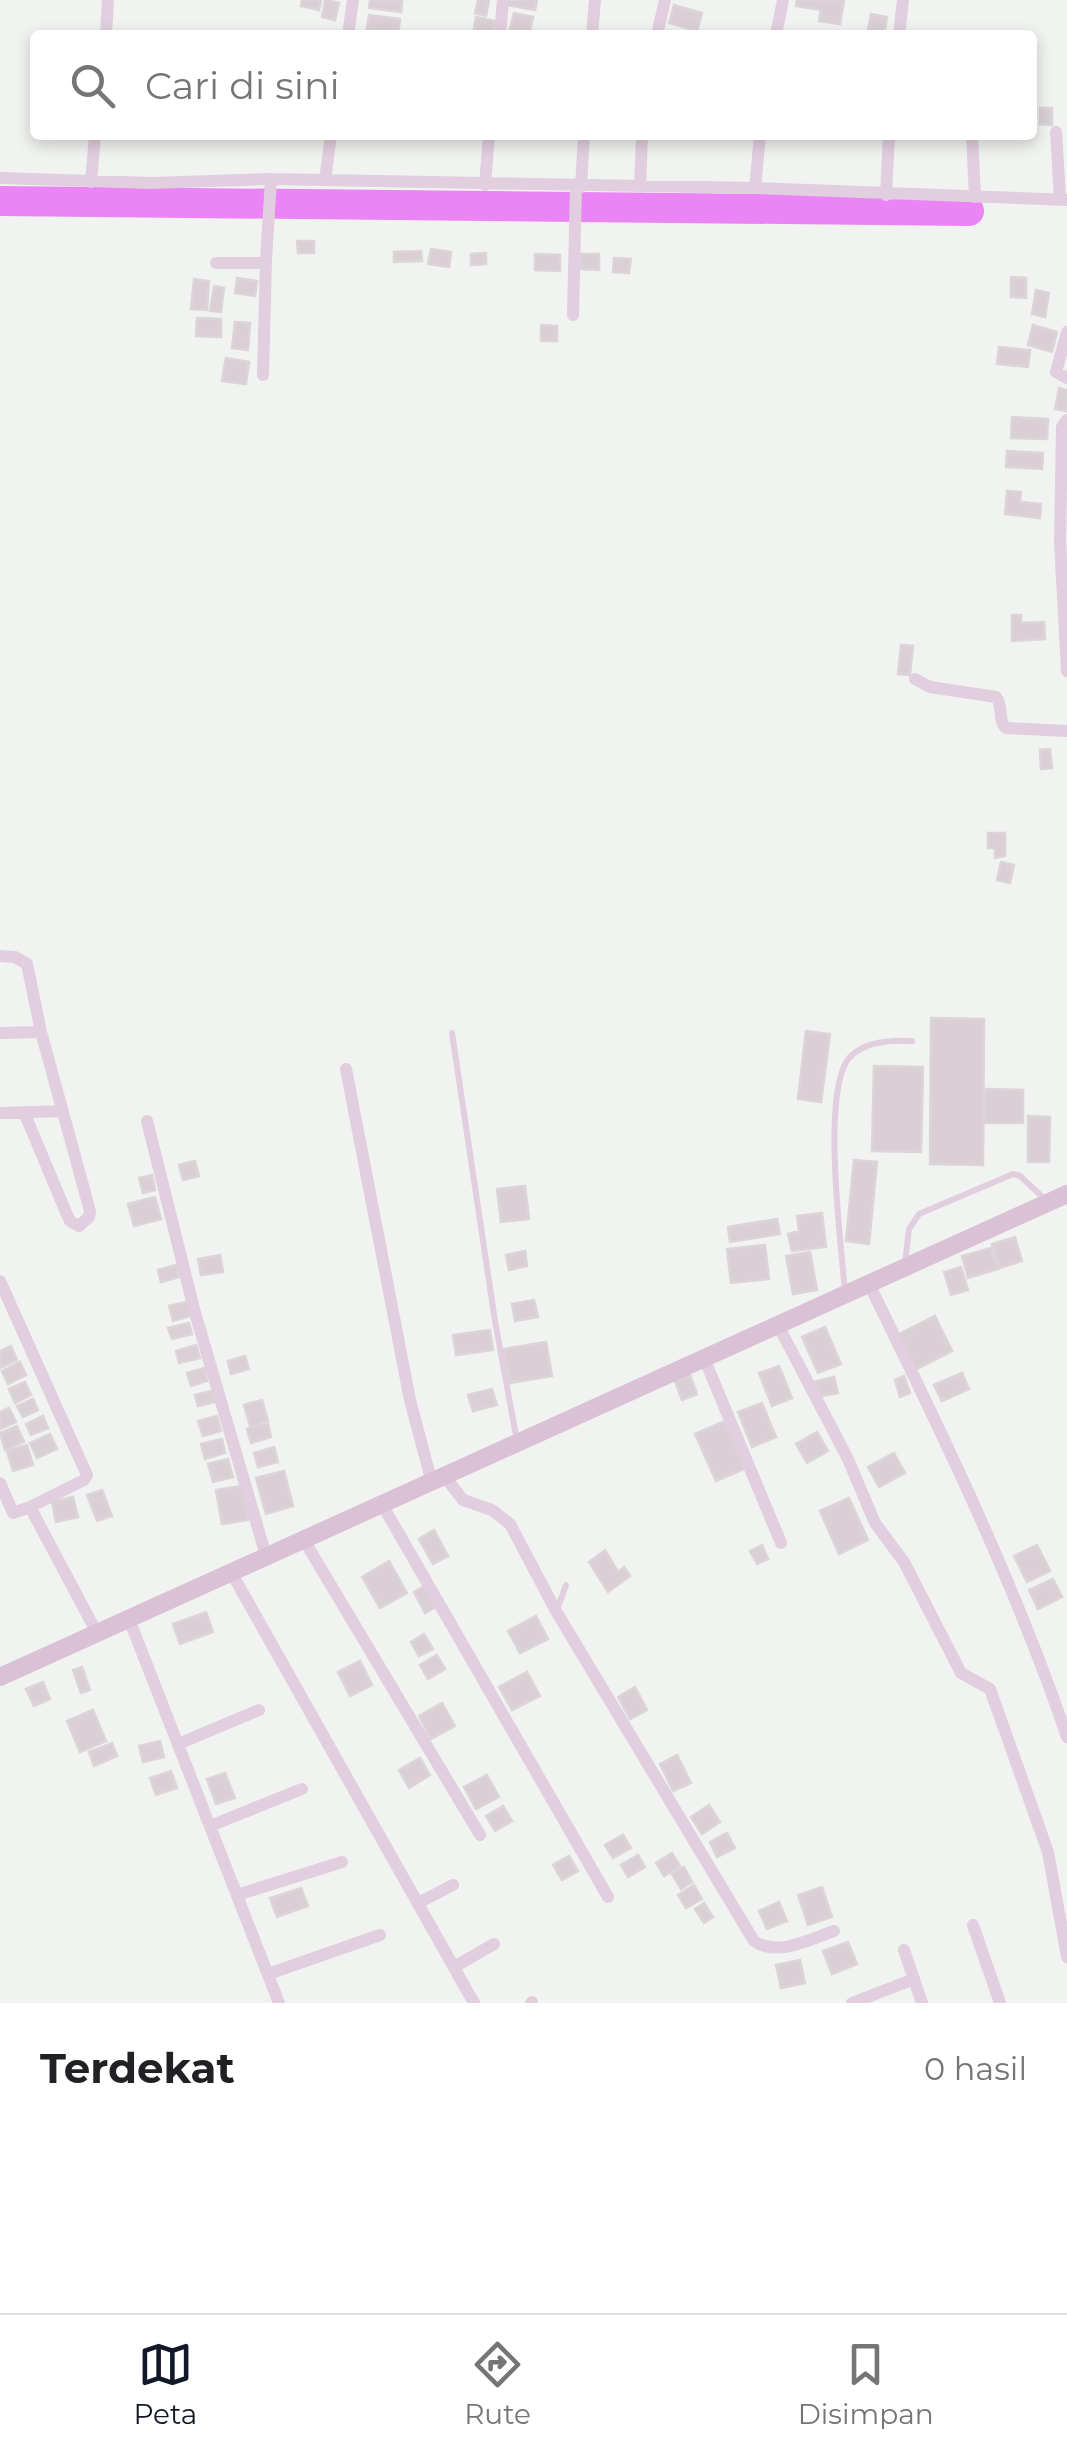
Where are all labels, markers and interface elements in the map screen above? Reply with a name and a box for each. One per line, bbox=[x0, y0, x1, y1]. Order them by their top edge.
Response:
search box bbox=[30, 30, 1037, 140]
icon: search bbox=[65, 58, 120, 113]
text: Cari di sini bbox=[145, 62, 340, 109]
text: Terdekat bbox=[40, 2042, 235, 2094]
text: 0 hasil bbox=[924, 2049, 1027, 2088]
tab: Peta bbox=[133, 2337, 197, 2431]
tab: Rute bbox=[464, 2337, 531, 2431]
tab: Disimpan bbox=[798, 2337, 934, 2431]

